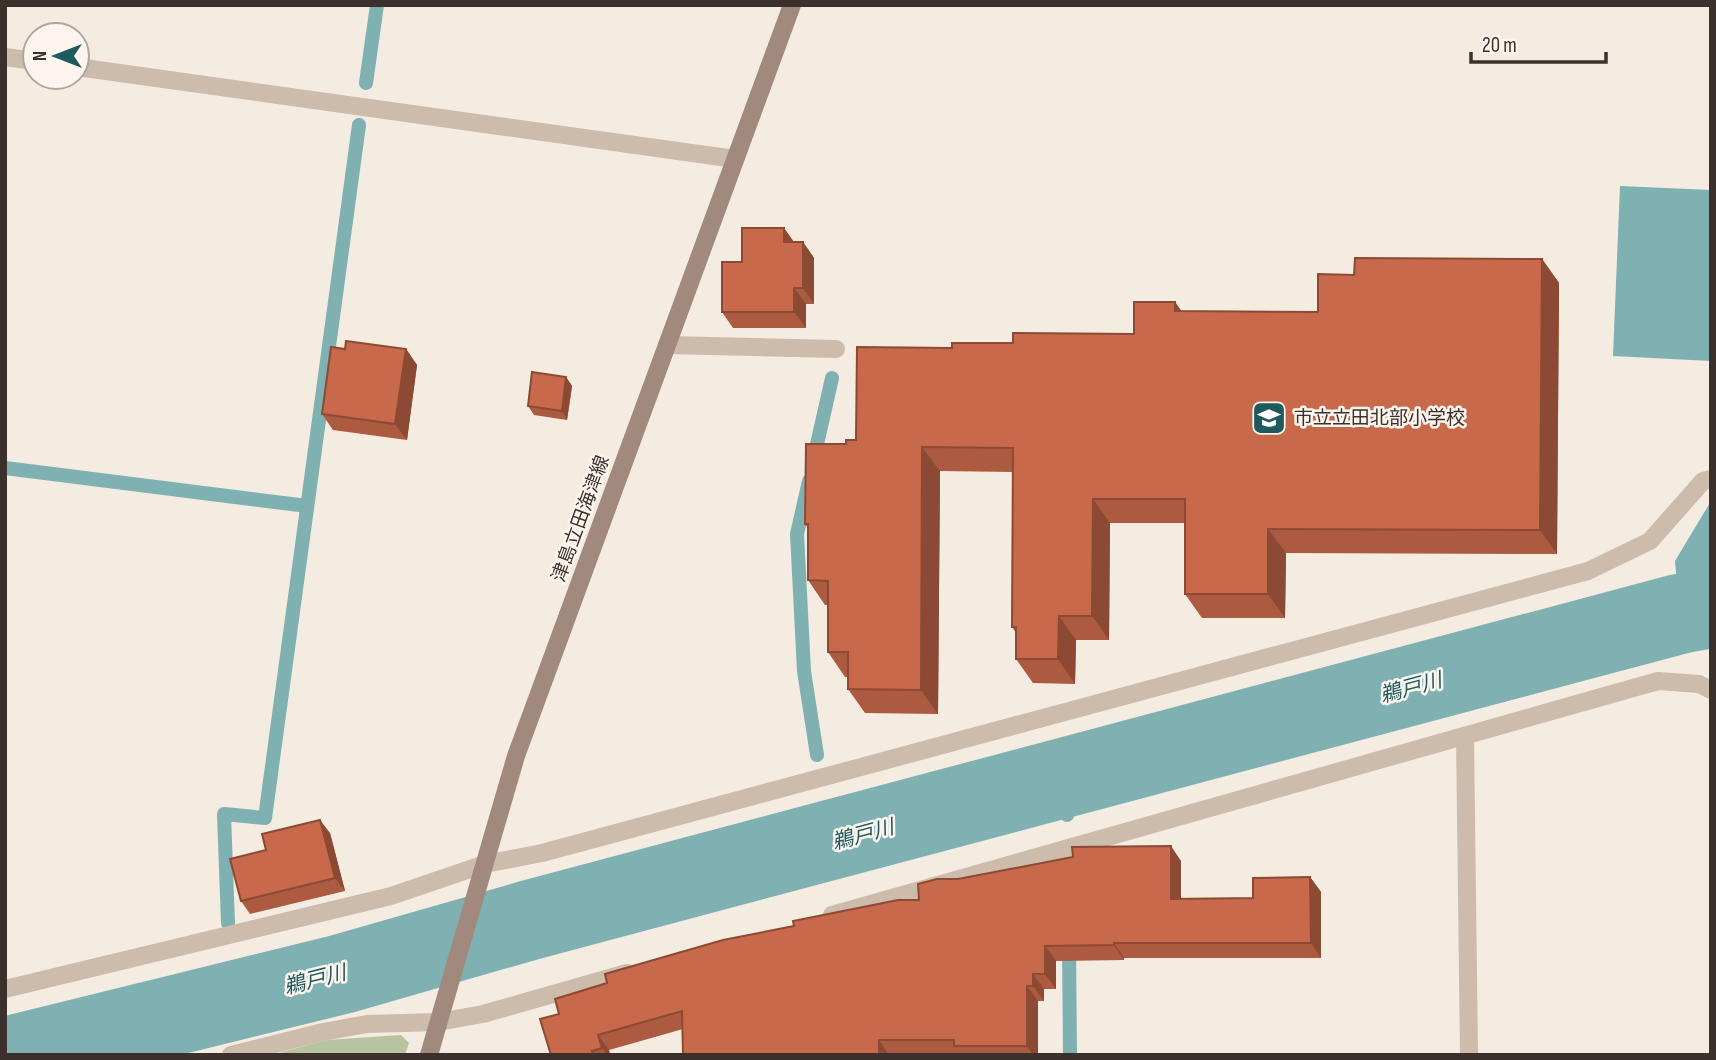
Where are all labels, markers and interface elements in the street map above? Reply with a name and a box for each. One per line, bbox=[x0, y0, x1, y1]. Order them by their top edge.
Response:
north arrow bbox=[21, 21, 91, 91]
scale bar bbox=[1471, 21, 1606, 65]
text: 20 m bbox=[1482, 33, 1517, 58]
text: N bbox=[29, 51, 52, 61]
school or university icon: 市立立田北部小学校 bbox=[1250, 399, 1288, 437]
place label: 市立立田北部小学校 bbox=[1294, 407, 1465, 430]
street label: 津島立田海津線 bbox=[547, 453, 615, 585]
water label: 鵜戸川 bbox=[1377, 667, 1447, 708]
water label: 鵜戸川 bbox=[829, 814, 899, 855]
water label: 鵜戸川 bbox=[281, 960, 351, 1000]

